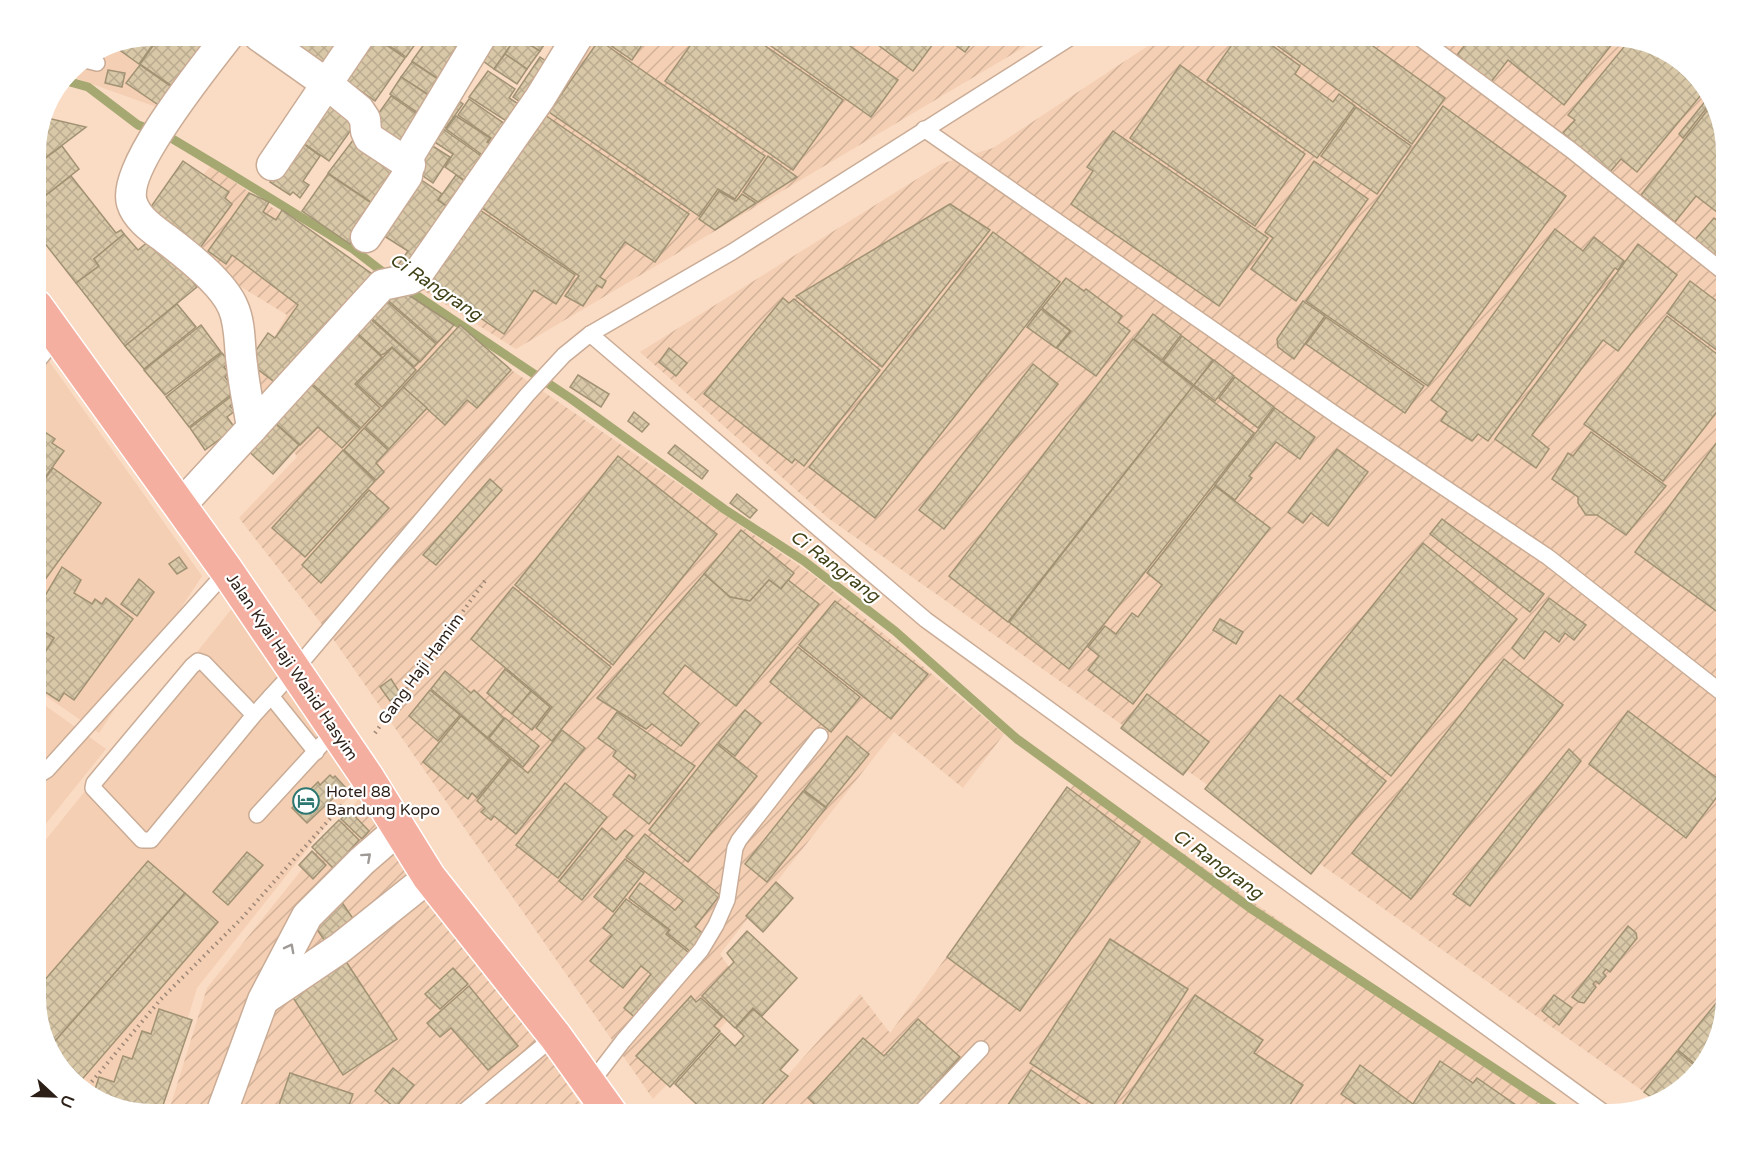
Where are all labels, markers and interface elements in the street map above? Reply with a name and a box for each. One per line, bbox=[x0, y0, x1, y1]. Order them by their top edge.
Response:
water label: Ci Rangrang bbox=[386, 248, 488, 327]
water label: Ci Rangrang bbox=[786, 525, 885, 608]
street label: Jalan Kyai Haji Wahid Hasyim bbox=[222, 570, 362, 764]
street label: Gang Haji Hamim bbox=[374, 609, 468, 729]
place label: Hotel 88 Bandung Kopo bbox=[326, 782, 440, 820]
hotel icon: Hotel 88 Bandung Kopo bbox=[291, 786, 321, 816]
water label: Ci Rangrang bbox=[1169, 824, 1269, 905]
one-way arrow bbox=[360, 853, 370, 864]
one-way arrow bbox=[283, 943, 295, 954]
north arrow bbox=[24, 1066, 84, 1126]
text: U bbox=[55, 1092, 79, 1111]

